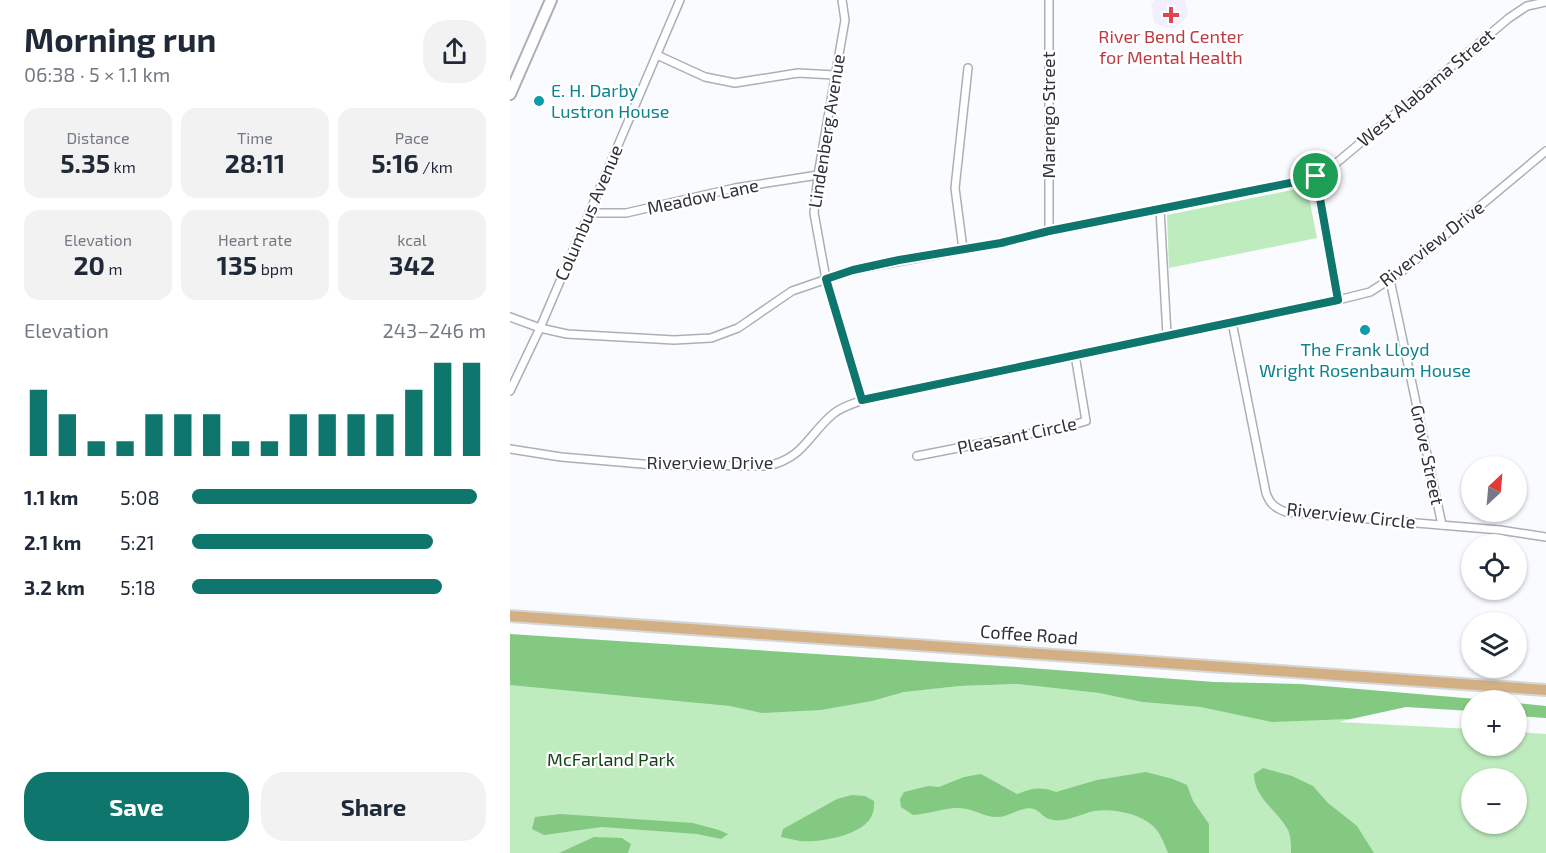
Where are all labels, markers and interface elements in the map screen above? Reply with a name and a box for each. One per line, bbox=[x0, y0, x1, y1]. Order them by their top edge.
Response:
marker: River Bend Center for Mental Health bbox=[1162, 6, 1180, 24]
text: Morning run bbox=[24, 19, 216, 59]
button: share bbox=[423, 20, 486, 83]
street label: West Alabama Street bbox=[1352, 23, 1499, 151]
place label: River Bend Center for Mental Health bbox=[1098, 25, 1244, 68]
street label: Marengo Street bbox=[1037, 51, 1059, 179]
street label: Lindenberg Avenue bbox=[803, 52, 849, 209]
text: 06:38 · 5 × 1.1 km bbox=[24, 62, 170, 86]
place label: E. H. Darby Lustron House bbox=[551, 79, 670, 122]
marker: E. H. Darby Lustron House bbox=[532, 94, 546, 108]
text: Distance bbox=[66, 128, 130, 147]
text: Time bbox=[237, 128, 273, 147]
text: Pace bbox=[395, 128, 429, 147]
street label: Columbus Avenue bbox=[550, 141, 627, 284]
text: 5.35 bbox=[60, 147, 110, 178]
text: 28:11 bbox=[225, 147, 285, 178]
text: 5:16 bbox=[371, 147, 419, 178]
pin bbox=[1290, 150, 1341, 201]
text: km bbox=[110, 157, 136, 176]
text: /km bbox=[419, 157, 453, 176]
icon: arrive bbox=[1299, 159, 1332, 192]
street label: Meadow Lane bbox=[645, 173, 761, 219]
street label: Riverview Drive bbox=[1375, 196, 1488, 291]
text: Elevation bbox=[64, 230, 132, 249]
text: Heart rate bbox=[218, 230, 292, 249]
text: kcal bbox=[397, 230, 427, 249]
text: 20 bbox=[73, 249, 105, 280]
text: 135 bbox=[217, 249, 257, 280]
text: 342 bbox=[389, 249, 435, 280]
text: m bbox=[105, 259, 123, 278]
text: bpm bbox=[257, 259, 293, 278]
text: Elevation bbox=[24, 318, 109, 342]
text: 243–246 m bbox=[383, 318, 486, 342]
marker: The Frank Lloyd Wright Rosenbaum House bbox=[1358, 323, 1372, 337]
place label: The Frank Lloyd Wright Rosenbaum House bbox=[1259, 338, 1471, 381]
street label: Grove Street bbox=[1407, 403, 1449, 507]
street label: Pleasant Circle bbox=[955, 412, 1078, 458]
street label: Riverview Drive bbox=[647, 451, 773, 473]
north arrow bbox=[1461, 456, 1527, 522]
map controls bbox=[1461, 456, 1527, 834]
text: 1.1 km bbox=[24, 485, 78, 509]
text: 5:08 bbox=[120, 485, 160, 509]
street label: Riverview Circle bbox=[1286, 497, 1417, 533]
text: 2.1 km bbox=[24, 530, 81, 554]
text: 5:21 bbox=[120, 530, 155, 554]
button: locate bbox=[1461, 534, 1527, 600]
text: 3.2 km bbox=[24, 575, 85, 599]
text: 5:18 bbox=[120, 575, 156, 599]
button: layers bbox=[1461, 612, 1527, 678]
street label: Coffee Road bbox=[979, 620, 1079, 648]
button: + bbox=[1461, 690, 1527, 756]
park label: McFarland Park bbox=[547, 748, 675, 770]
button: − bbox=[1461, 768, 1527, 834]
button: Save bbox=[24, 772, 249, 841]
button: Share bbox=[261, 772, 486, 841]

